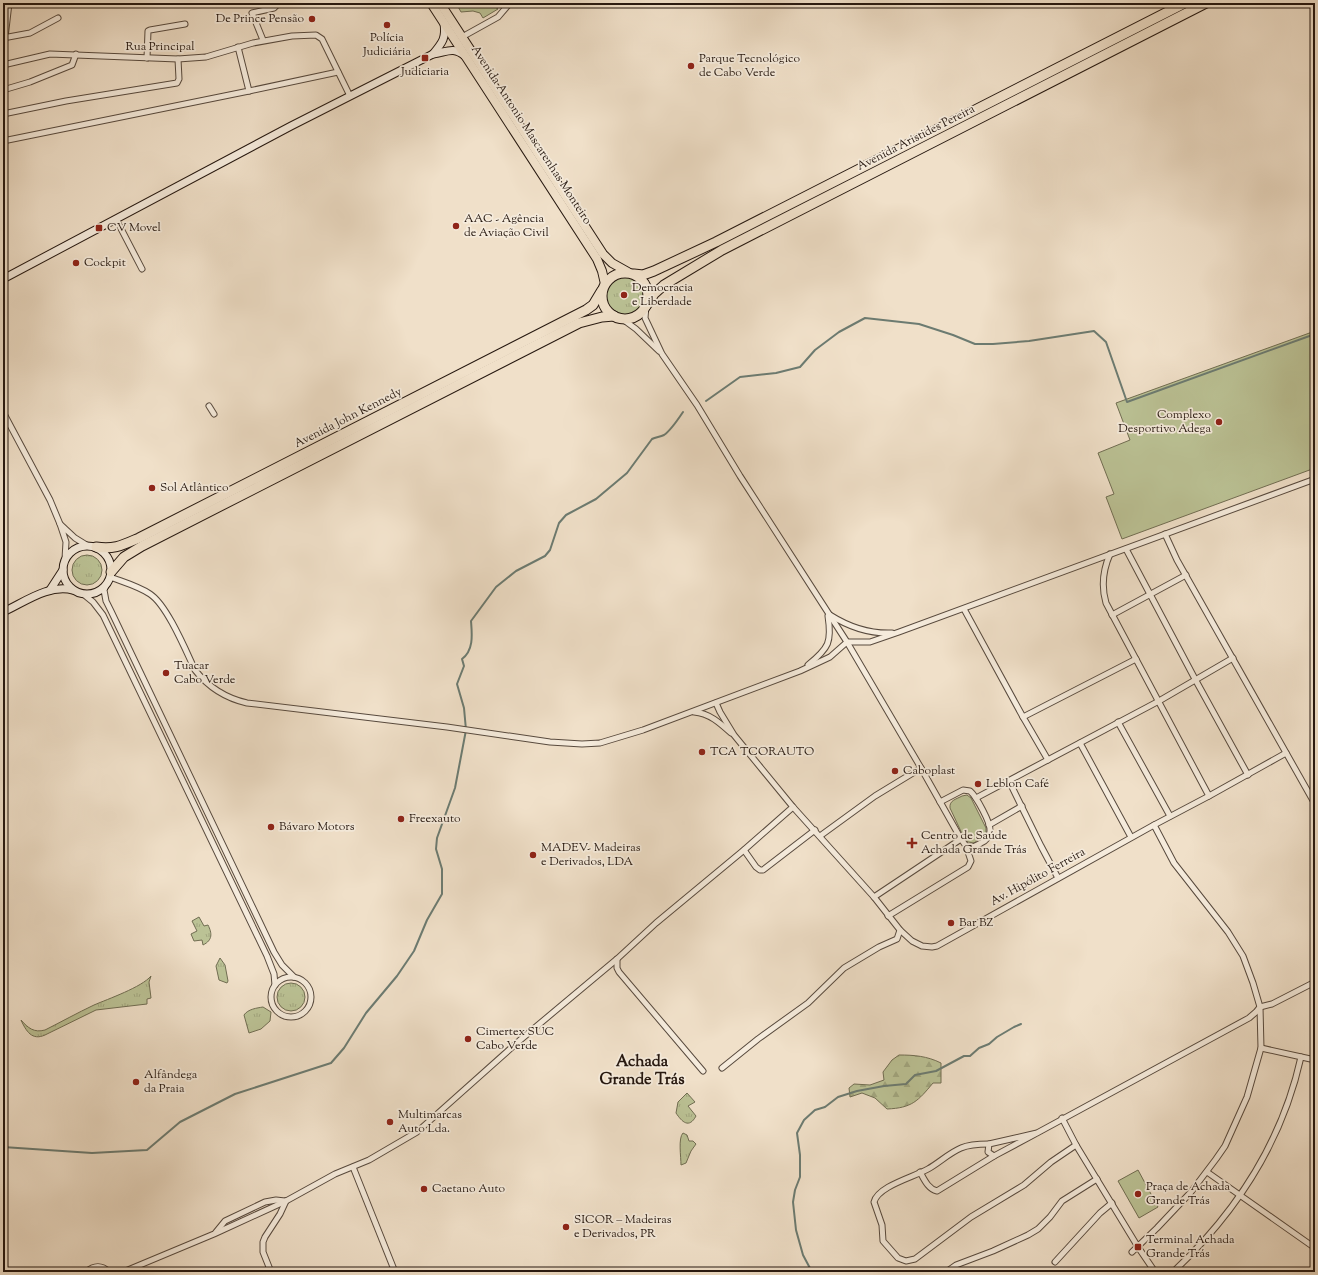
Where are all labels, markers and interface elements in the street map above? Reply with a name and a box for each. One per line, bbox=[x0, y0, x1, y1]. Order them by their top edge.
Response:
place label: De Prince Pensão bbox=[216, 10, 304, 28]
marker: De Prince Pensão bbox=[307, 14, 317, 24]
marker: Polícia Judiciária bbox=[382, 20, 392, 30]
place label: Polícia Judiciária bbox=[362, 29, 412, 61]
street label: Rua Principal bbox=[125, 38, 195, 56]
street label: Avenida Antonio Mascarenhas Monteiro bbox=[466, 42, 596, 229]
place label: Parque Tecnológico de Cabo Verde bbox=[699, 50, 800, 82]
marker: Judiciaria bbox=[420, 53, 430, 63]
marker: Parque Tecnológico de Cabo Verde bbox=[686, 61, 696, 71]
place label: Judiciaria bbox=[400, 63, 450, 81]
street label: Avenida Aristides Pereira bbox=[854, 100, 979, 176]
place label: AAC - Agência de Aviação Civil bbox=[464, 210, 549, 242]
place label: CV Movel bbox=[107, 219, 161, 237]
marker: AAC - Agência de Aviação Civil bbox=[451, 221, 461, 231]
marker: CV Movel bbox=[94, 223, 104, 233]
place label: Cockpit bbox=[84, 254, 126, 272]
marker: Cockpit bbox=[71, 258, 81, 268]
place label: Democracia e Liberdade bbox=[632, 279, 694, 311]
marker: Democracia e Liberdade bbox=[619, 290, 629, 300]
street label: Avenida John Kennedy bbox=[291, 383, 405, 453]
place label: Complexo Desportivo Adega bbox=[1118, 406, 1211, 438]
marker: Complexo Desportivo Adega bbox=[1214, 417, 1224, 427]
place label: Sol Atlântico bbox=[160, 479, 229, 497]
marker: Sol Atlântico bbox=[147, 483, 157, 493]
place label: Tuacar Cabo Verde bbox=[174, 657, 236, 689]
marker: Tuacar Cabo Verde bbox=[161, 668, 171, 678]
place label: TCA TCORAUTO bbox=[710, 743, 814, 761]
marker: TCA TCORAUTO bbox=[697, 747, 707, 757]
place label: Caboplast bbox=[903, 762, 955, 780]
marker: Caboplast bbox=[890, 766, 900, 776]
place label: Leblon Café bbox=[986, 775, 1050, 793]
marker: Leblon Café bbox=[973, 779, 983, 789]
place label: Freexauto bbox=[409, 810, 461, 828]
marker: Freexauto bbox=[396, 814, 406, 824]
place label: Bávaro Motors bbox=[279, 818, 355, 836]
marker: Bávaro Motors bbox=[266, 822, 276, 832]
place label: Centro de Saúde Achada Grande Trás bbox=[921, 827, 1027, 859]
marker: Centro de Saúde Achada Grande Trás bbox=[906, 837, 918, 849]
place label: MADEV- Madeiras e Derivados, LDA bbox=[541, 839, 641, 871]
street label: Av. Hipólito Ferreira bbox=[987, 843, 1089, 911]
marker: MADEV- Madeiras e Derivados, LDA bbox=[528, 850, 538, 860]
place label: Bar BZ bbox=[959, 914, 994, 932]
marker: Bar BZ bbox=[946, 918, 956, 928]
place label: Cimertex SUC Cabo Verde bbox=[476, 1023, 554, 1055]
marker: Cimertex SUC Cabo Verde bbox=[463, 1034, 473, 1044]
district label: Achada Grande Trás bbox=[599, 1051, 685, 1092]
place label: Alfândega da Praia bbox=[144, 1066, 198, 1098]
marker: Alfândega da Praia bbox=[131, 1077, 141, 1087]
place label: Multimarcas Auto Lda. bbox=[398, 1106, 462, 1138]
marker: Multimarcas Auto Lda. bbox=[385, 1117, 395, 1127]
place label: Praça de Achada Grande Trás bbox=[1146, 1178, 1230, 1210]
place label: Caetano Auto bbox=[432, 1180, 505, 1198]
marker: Caetano Auto bbox=[419, 1184, 429, 1194]
marker: Praça de Achada Grande Trás bbox=[1133, 1189, 1143, 1199]
place label: SICOR – Madeiras e Derivados, PR bbox=[574, 1211, 672, 1243]
marker: SICOR – Madeiras e Derivados, PR bbox=[561, 1222, 571, 1232]
place label: Terminal Achada Grande Trás bbox=[1146, 1231, 1235, 1263]
marker: Terminal Achada Grande Trás bbox=[1133, 1242, 1143, 1252]

